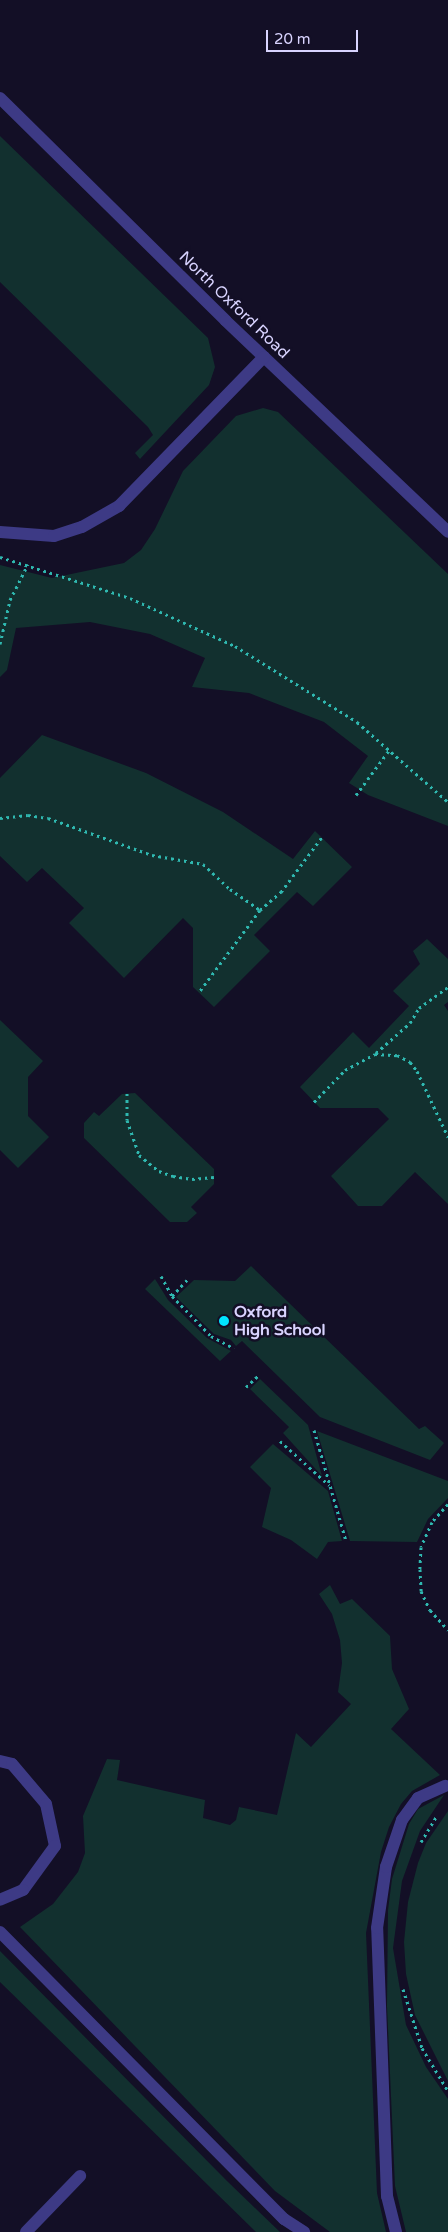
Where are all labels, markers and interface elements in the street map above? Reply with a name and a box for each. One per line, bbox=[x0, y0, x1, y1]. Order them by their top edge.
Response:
scale bar bbox=[268, 20, 360, 52]
text: 20 m bbox=[274, 30, 311, 48]
street label: North Oxford Road bbox=[175, 247, 293, 363]
place label: Oxford High School bbox=[234, 1302, 325, 1340]
marker: Oxford High School bbox=[218, 1315, 230, 1327]

